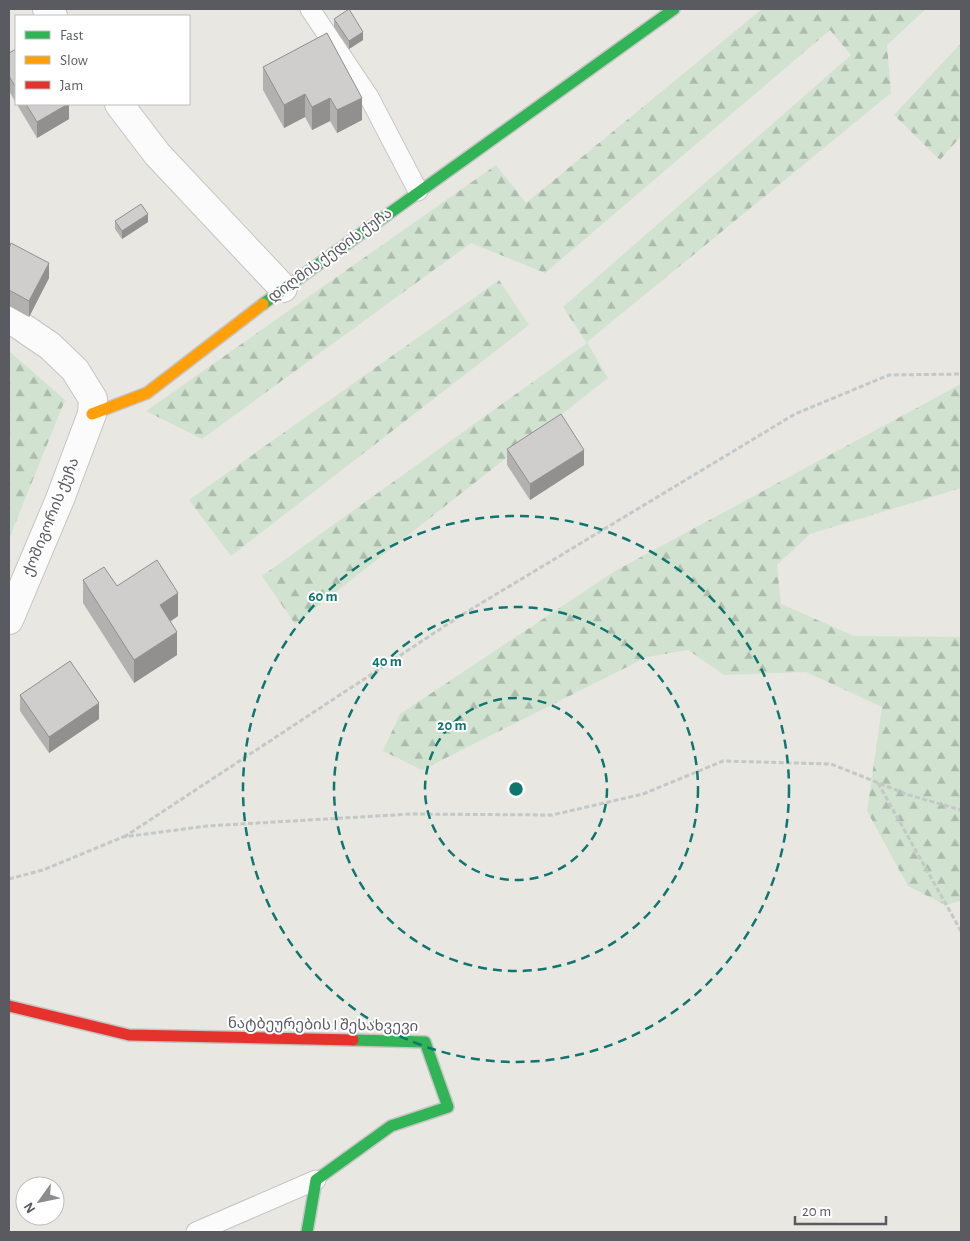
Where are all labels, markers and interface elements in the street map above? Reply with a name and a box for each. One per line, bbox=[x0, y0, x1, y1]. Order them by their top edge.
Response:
legend bbox=[15, 15, 190, 105]
text: Fast bbox=[60, 28, 84, 43]
text: Slow bbox=[60, 53, 88, 68]
text: Jam bbox=[60, 78, 83, 93]
street label: დიღმის ქედის ქუჩა bbox=[265, 205, 395, 306]
street label: ქოშიგორის ქუჩა bbox=[20, 456, 83, 579]
text: 60 m bbox=[308, 589, 338, 604]
text: 40 m bbox=[372, 654, 402, 669]
text: 20 m bbox=[437, 718, 467, 733]
centre of rings bbox=[507, 780, 525, 798]
street label: ნატბეურების I შესახვევი bbox=[228, 1016, 418, 1035]
north arrow bbox=[15, 1176, 65, 1226]
scale bar bbox=[795, 1194, 886, 1226]
text: N bbox=[21, 1200, 38, 1215]
text: 20 m bbox=[802, 1204, 831, 1219]

